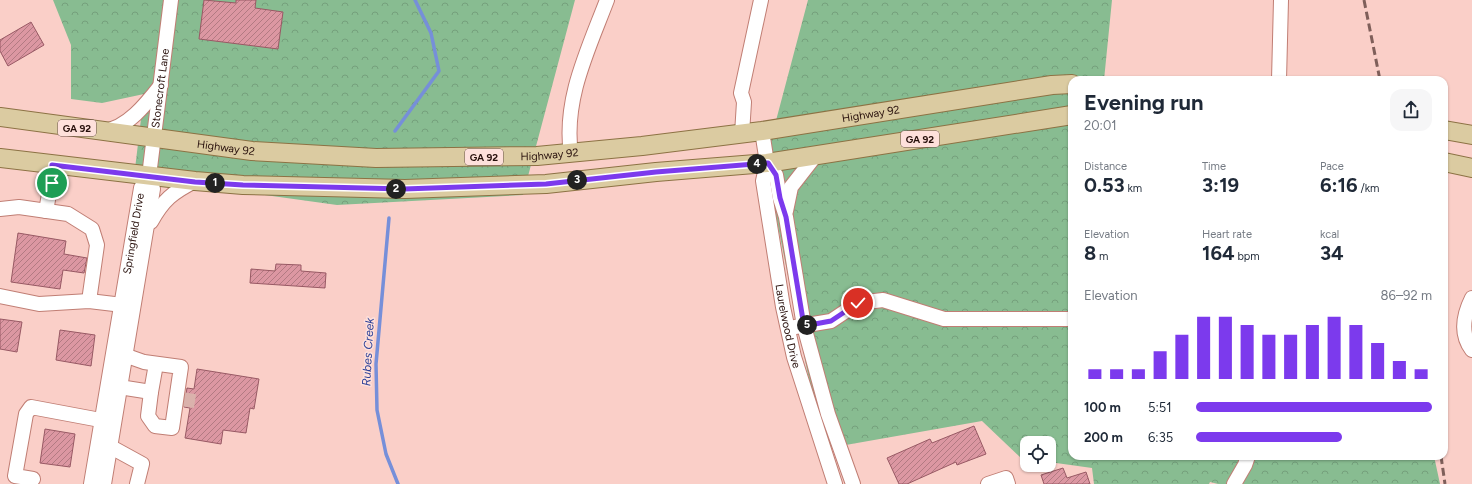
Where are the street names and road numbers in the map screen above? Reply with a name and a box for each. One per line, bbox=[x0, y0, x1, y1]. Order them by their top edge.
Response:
street label: Stonecroft Lane bbox=[149, 48, 171, 129]
street label: Highway 92 bbox=[841, 103, 901, 125]
road number: GA 92 bbox=[58, 120, 96, 136]
road number: GA 92 bbox=[901, 131, 939, 147]
street label: Highway 92 bbox=[196, 137, 256, 158]
street label: Highway 92 bbox=[520, 146, 579, 163]
road number: GA 92 bbox=[465, 149, 503, 165]
street label: Springfield Drive bbox=[120, 192, 147, 275]
street label: Laurelwood Drive bbox=[773, 283, 804, 370]

